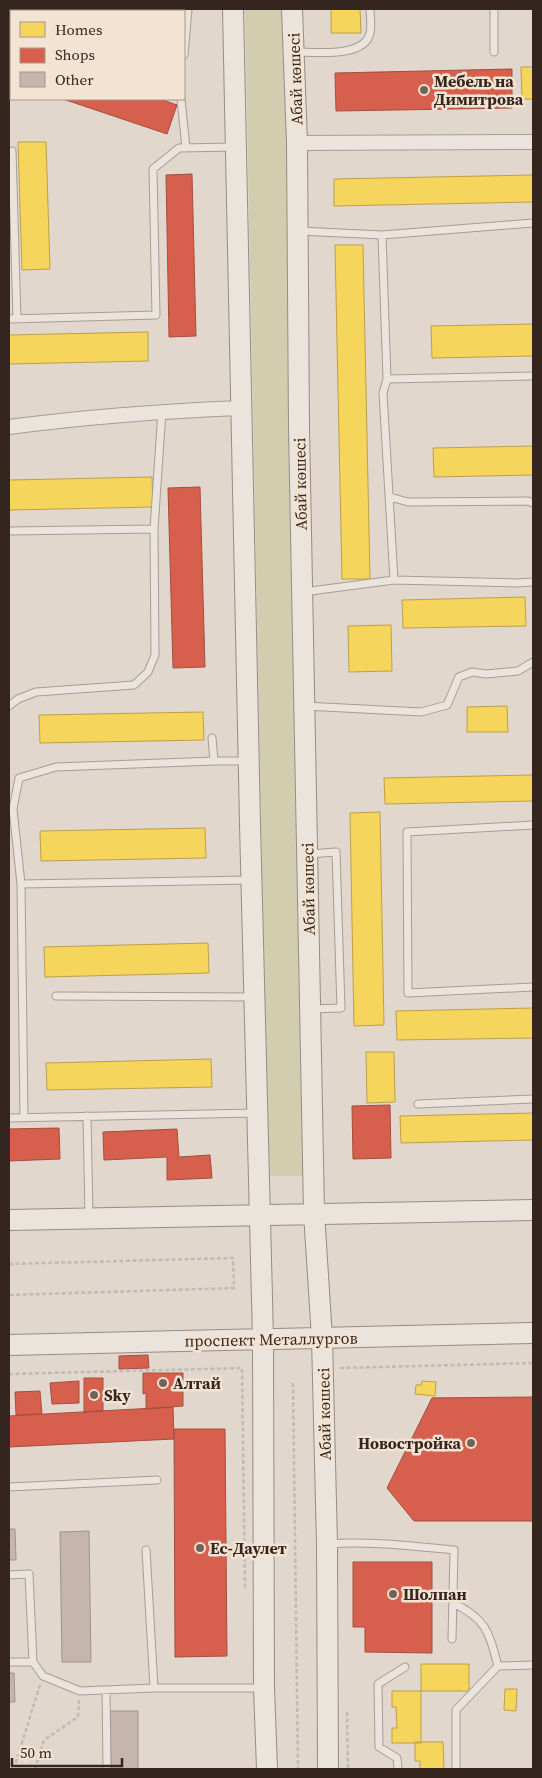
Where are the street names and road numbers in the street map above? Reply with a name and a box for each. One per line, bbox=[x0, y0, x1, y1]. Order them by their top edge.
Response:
street label: Абай көшесі bbox=[282, 32, 308, 126]
street label: Абай көшесі bbox=[288, 437, 312, 531]
street label: Абай көшесі bbox=[296, 842, 320, 936]
street label: проспект Металлургов bbox=[184, 1326, 358, 1352]
street label: Абай көшесі bbox=[312, 1367, 336, 1461]

